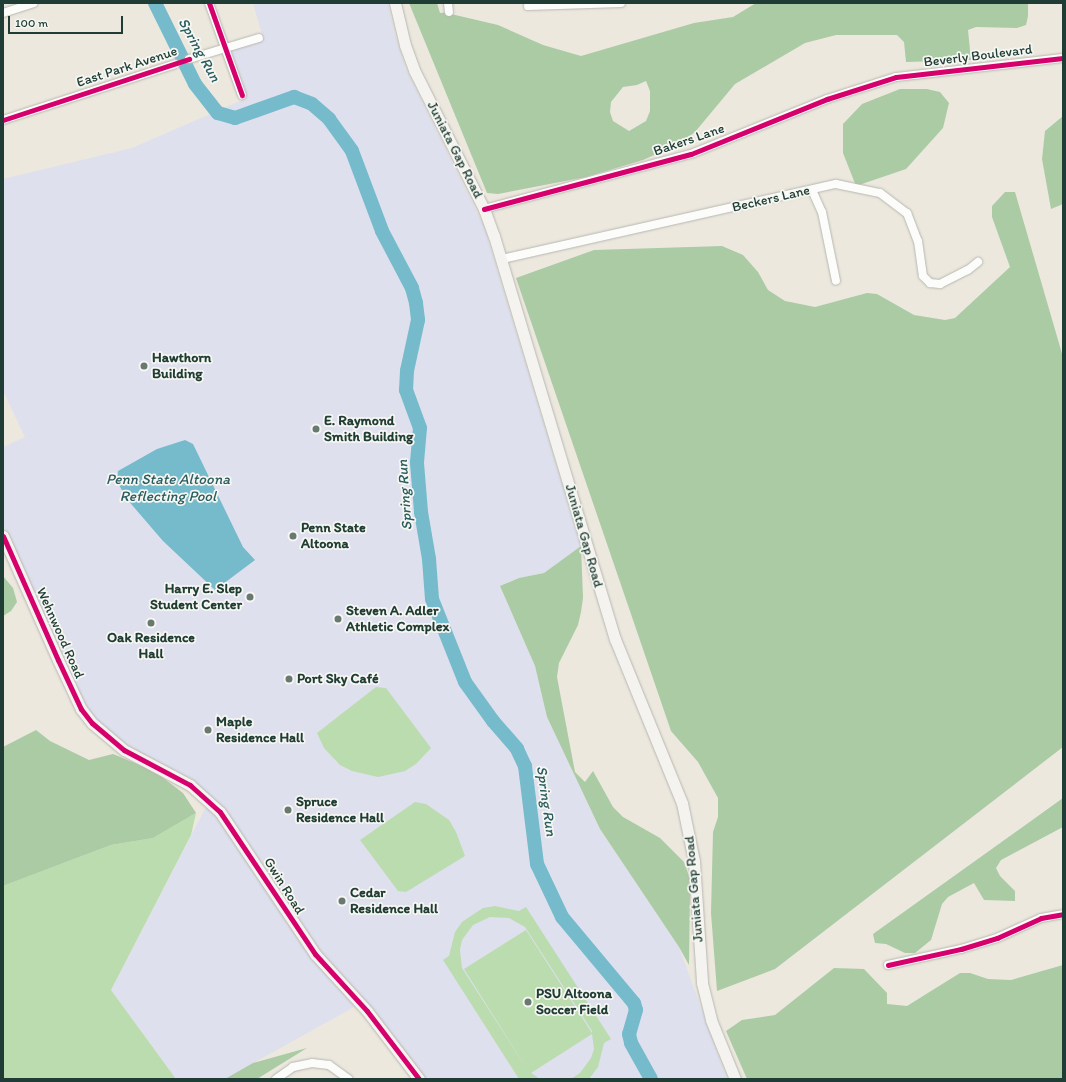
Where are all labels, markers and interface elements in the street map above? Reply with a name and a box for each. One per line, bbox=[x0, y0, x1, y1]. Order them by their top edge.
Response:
scale bar bbox=[10, 8, 125, 34]
water label: Spring Run bbox=[174, 14, 224, 86]
text: 100 m bbox=[15, 16, 48, 30]
street label: Beverly Boulevard bbox=[923, 41, 1033, 71]
street label: East Park Avenue bbox=[75, 43, 179, 91]
street label: Juniata Gap Road bbox=[423, 99, 487, 201]
street label: Bakers Lane bbox=[651, 120, 727, 160]
street label: Beckers Lane bbox=[730, 182, 812, 216]
place label: Hawthorn Building bbox=[152, 350, 211, 382]
marker: Hawthorn Building bbox=[139, 361, 149, 371]
place label: E. Raymond Smith Building bbox=[324, 413, 414, 446]
marker: E. Raymond Smith Building bbox=[311, 424, 321, 434]
water label: Spring Run bbox=[394, 459, 416, 531]
water label: Penn State Altoona Reflecting Pool bbox=[106, 470, 230, 505]
street label: Juniata Gap Road bbox=[561, 482, 607, 590]
place label: Penn State Altoona bbox=[301, 520, 366, 552]
marker: Penn State Altoona bbox=[288, 531, 298, 541]
place label: Harry E. Slep Student Center bbox=[150, 581, 242, 614]
street label: Wehnwood Road bbox=[32, 585, 88, 681]
marker: Harry E. Slep Student Center bbox=[245, 592, 255, 602]
place label: Steven A. Adler Athletic Complex bbox=[346, 603, 449, 636]
marker: Steven A. Adler Athletic Complex bbox=[333, 614, 343, 624]
marker: Oak Residence Hall bbox=[146, 618, 156, 628]
place label: Oak Residence Hall bbox=[107, 630, 195, 662]
place label: Port Sky Café bbox=[297, 671, 378, 687]
marker: Port Sky Café bbox=[284, 674, 294, 684]
place label: Maple Residence Hall bbox=[216, 714, 304, 746]
marker: Maple Residence Hall bbox=[203, 725, 213, 735]
water label: Spring Run bbox=[532, 764, 560, 838]
place label: Spruce Residence Hall bbox=[296, 794, 384, 826]
marker: Spruce Residence Hall bbox=[283, 805, 293, 815]
street label: Juniata Gap Road bbox=[681, 835, 707, 943]
street label: Gwin Road bbox=[260, 855, 308, 917]
place label: Cedar Residence Hall bbox=[350, 885, 438, 918]
marker: Cedar Residence Hall bbox=[337, 896, 347, 906]
place label: PSU Altoona Soccer Field bbox=[536, 986, 612, 1018]
marker: PSU Altoona Soccer Field bbox=[523, 997, 533, 1007]

